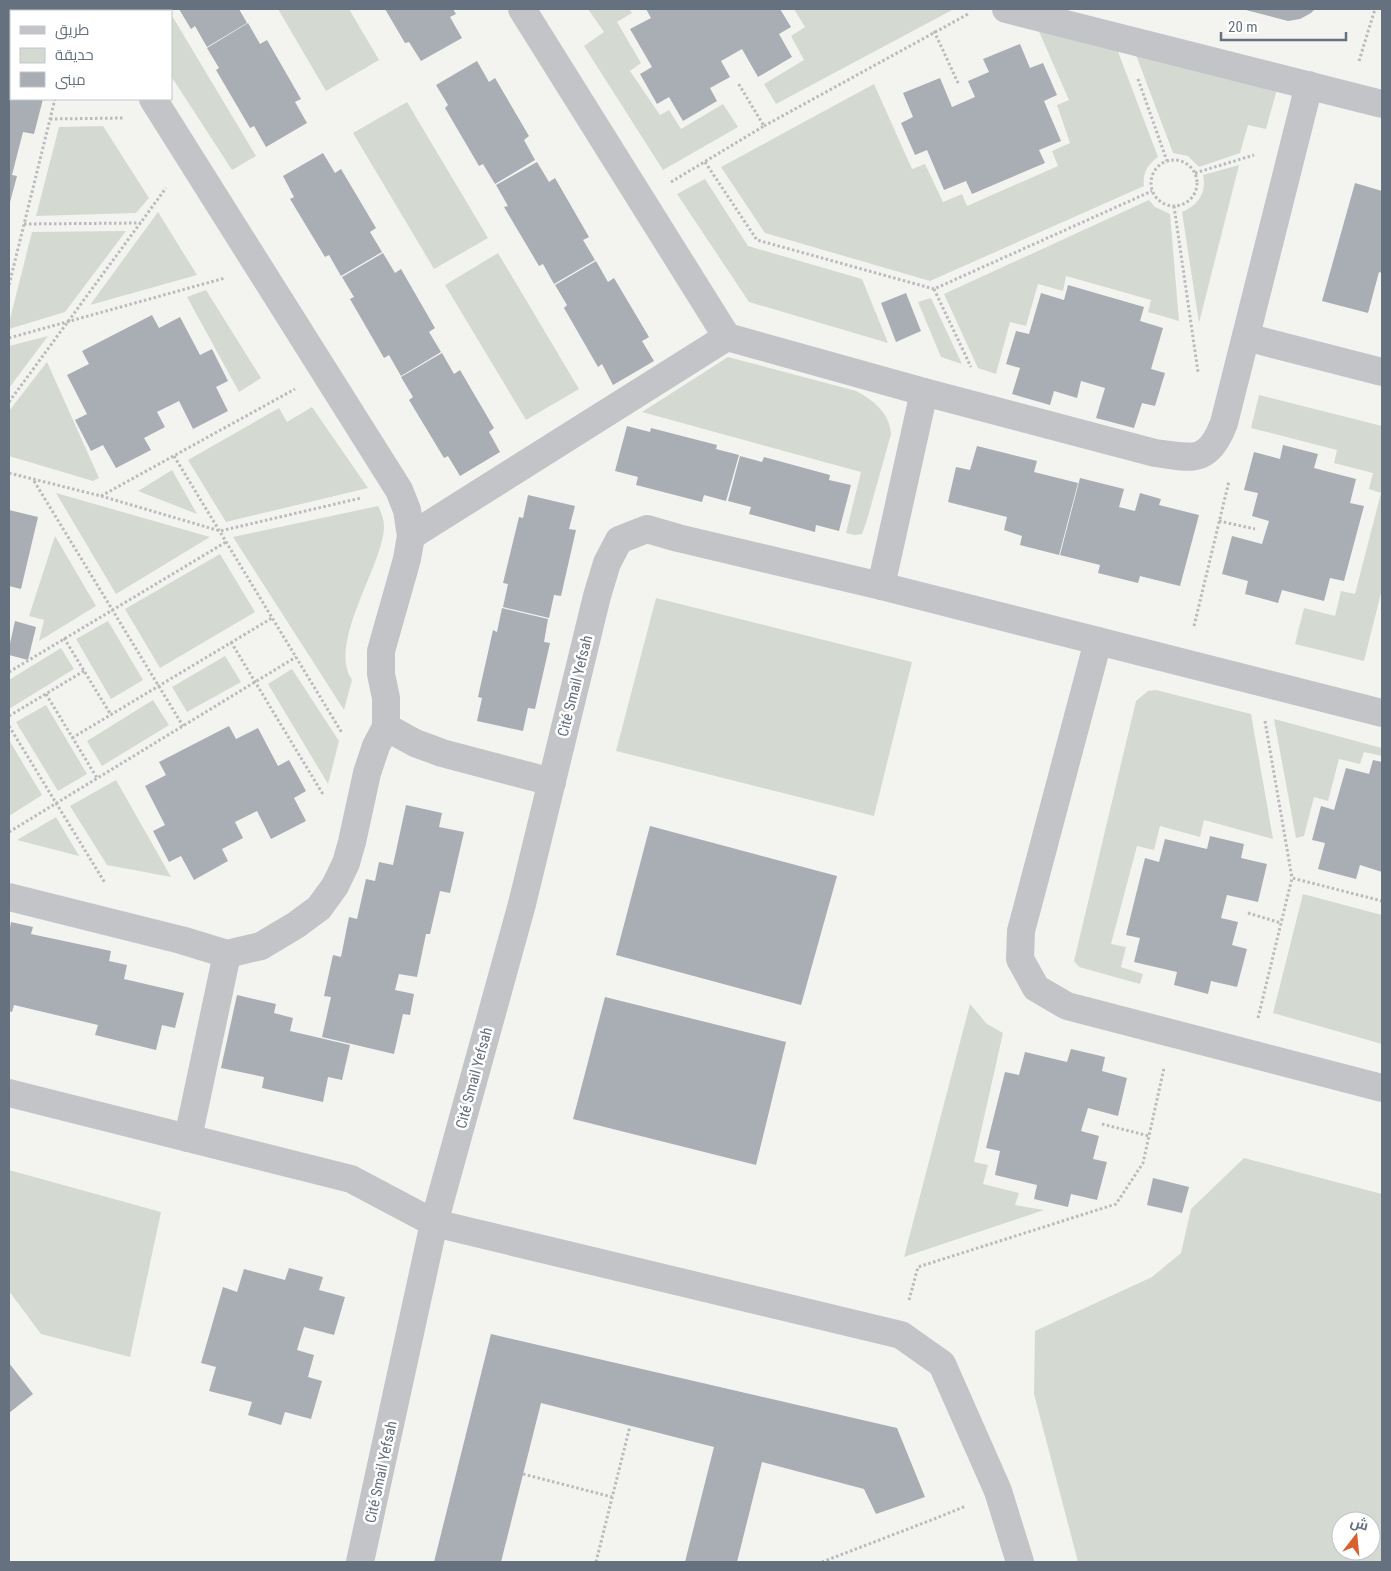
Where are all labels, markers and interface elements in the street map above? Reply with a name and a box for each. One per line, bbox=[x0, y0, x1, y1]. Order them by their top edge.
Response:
legend bbox=[10, 10, 172, 100]
scale bar bbox=[1221, 10, 1346, 42]
text: 20 m bbox=[1228, 18, 1258, 36]
text: طريق bbox=[55, 21, 89, 40]
text: حديقة bbox=[55, 46, 94, 64]
text: مبنى bbox=[55, 71, 86, 90]
street label: Cité Smail Yefsah bbox=[554, 633, 596, 739]
street label: Cité Smail Yefsah bbox=[452, 1025, 496, 1131]
street label: Cité Smail Yefsah bbox=[361, 1419, 401, 1525]
north arrow bbox=[1331, 1511, 1381, 1561]
text: ش bbox=[1348, 1513, 1370, 1535]

